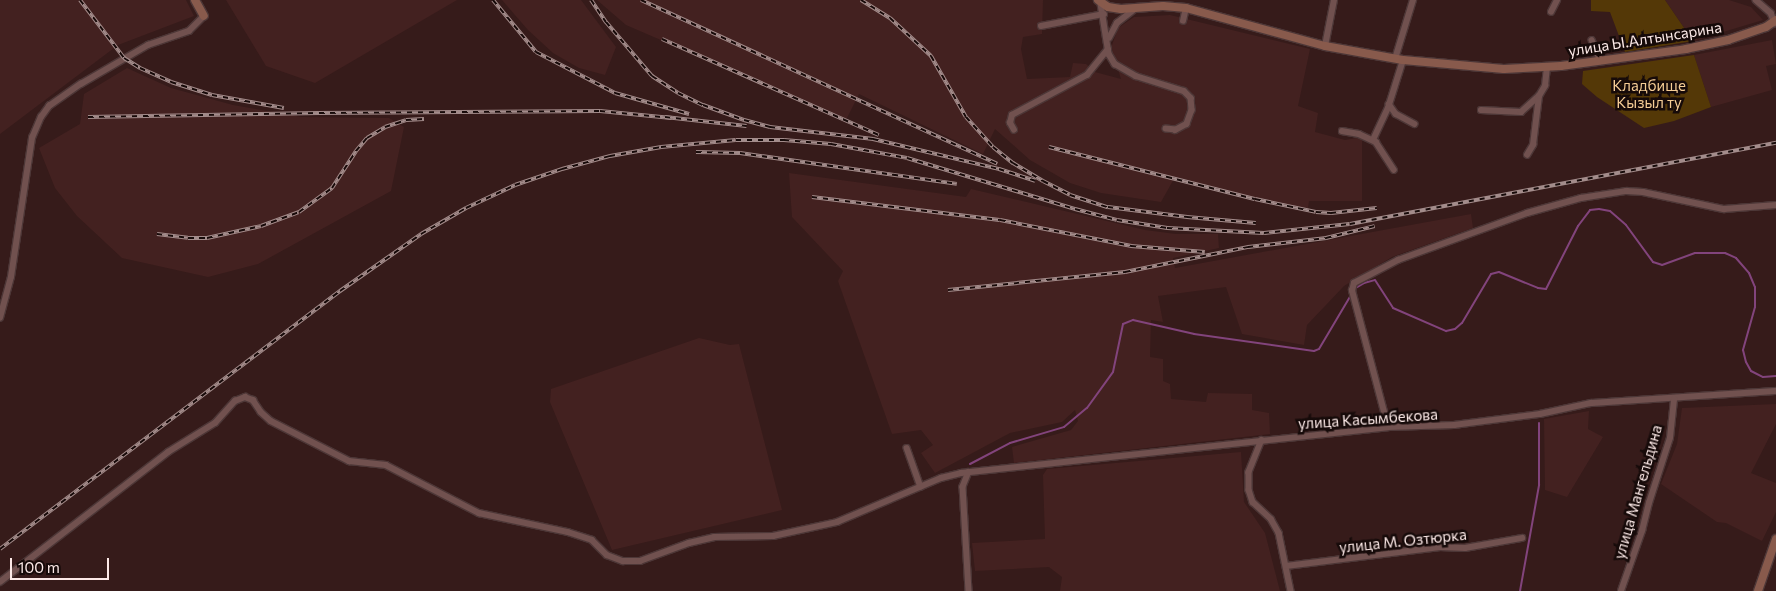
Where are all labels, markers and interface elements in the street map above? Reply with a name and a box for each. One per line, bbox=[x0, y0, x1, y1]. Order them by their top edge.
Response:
street label: улица Ы.Алтынсарина bbox=[1567, 18, 1723, 60]
park label: Кладбище Кызыл ту bbox=[1612, 76, 1686, 111]
street label: улица Касымбекова bbox=[1297, 405, 1439, 433]
street label: улица Мангельдина bbox=[1610, 423, 1666, 561]
street label: улица М. Озтюрка bbox=[1338, 525, 1468, 557]
scale bar bbox=[12, 548, 111, 580]
text: 100 m bbox=[18, 558, 60, 576]

